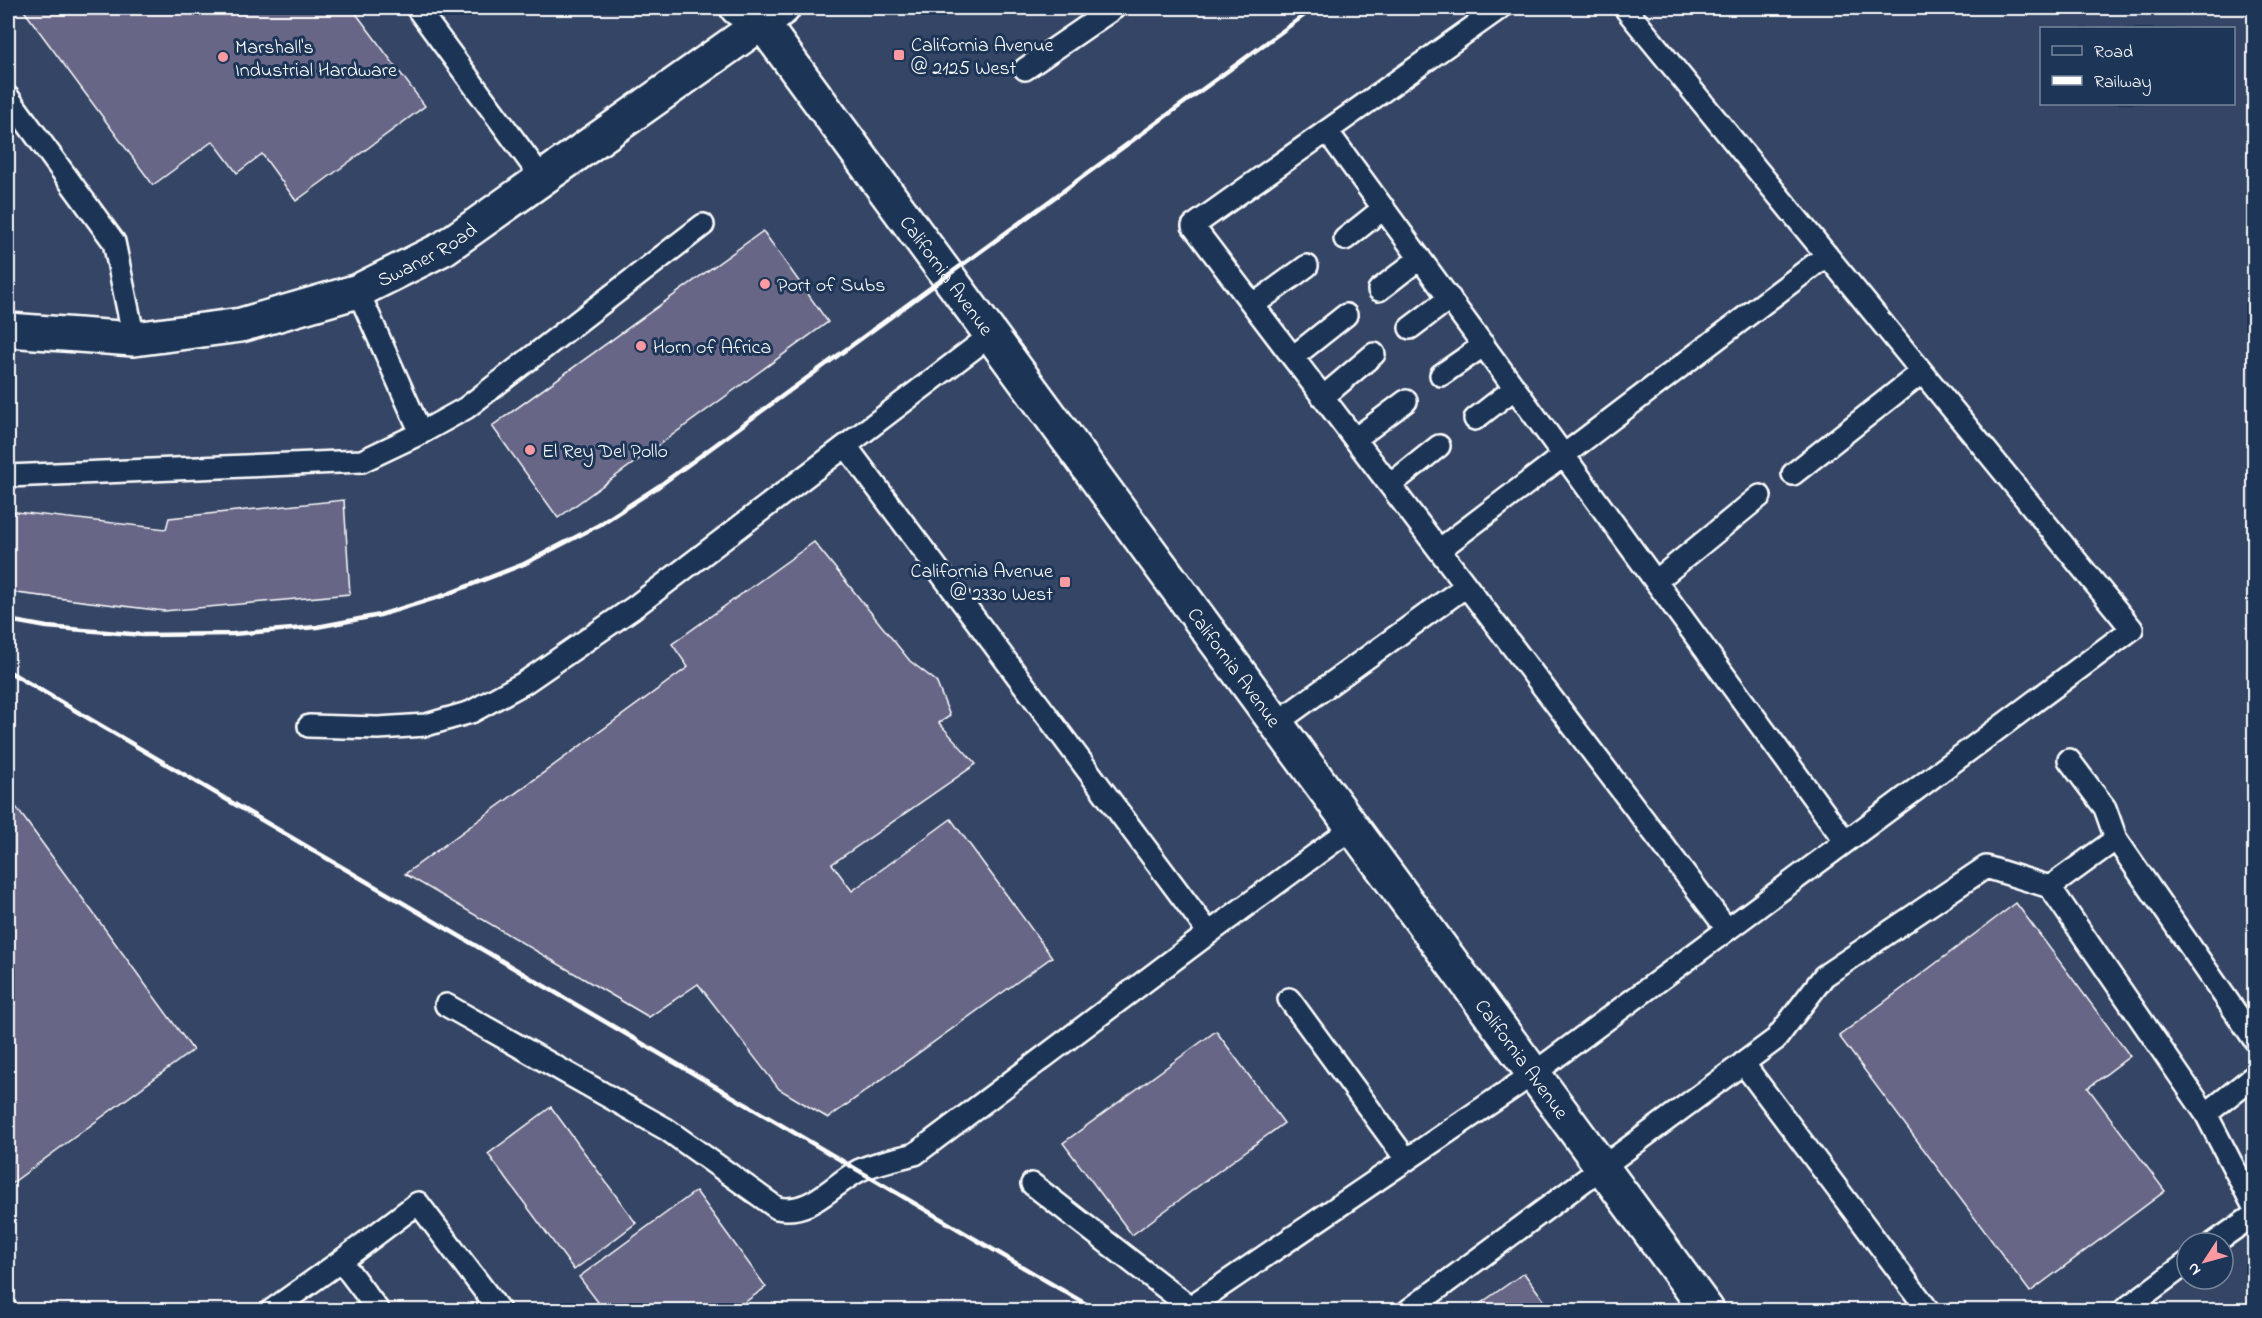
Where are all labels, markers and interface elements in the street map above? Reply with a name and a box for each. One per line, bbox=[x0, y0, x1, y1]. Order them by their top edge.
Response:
legend bbox=[2040, 27, 2235, 105]
place label: California Avenue @ 2125 West bbox=[911, 32, 1054, 84]
place label: Marshall's Industrial Hardware bbox=[235, 34, 397, 86]
text: Road bbox=[2094, 40, 2133, 66]
marker: California Avenue @ 2125 West bbox=[892, 48, 906, 62]
marker: Marshall's Industrial Hardware bbox=[216, 50, 230, 64]
text: Railway bbox=[2094, 70, 2151, 96]
street label: California Avenue bbox=[891, 211, 999, 343]
street label: Swaner Road bbox=[373, 217, 484, 296]
place label: Port of Subs bbox=[777, 272, 885, 301]
marker: Port of Subs bbox=[758, 277, 772, 291]
place label: Horn of Africa bbox=[653, 334, 771, 363]
marker: Horn of Africa bbox=[634, 339, 648, 353]
place label: El Rey Del Pollo bbox=[542, 438, 668, 467]
marker: El Rey Del Pollo bbox=[523, 443, 537, 457]
place label: California Avenue @ 2330 West bbox=[911, 558, 1053, 610]
marker: California Avenue @ 2330 West bbox=[1058, 575, 1072, 589]
street label: California Avenue bbox=[1179, 602, 1287, 734]
street label: California Avenue bbox=[1467, 994, 1574, 1126]
north arrow bbox=[2175, 1231, 2235, 1291]
text: N bbox=[2181, 1257, 2207, 1280]

